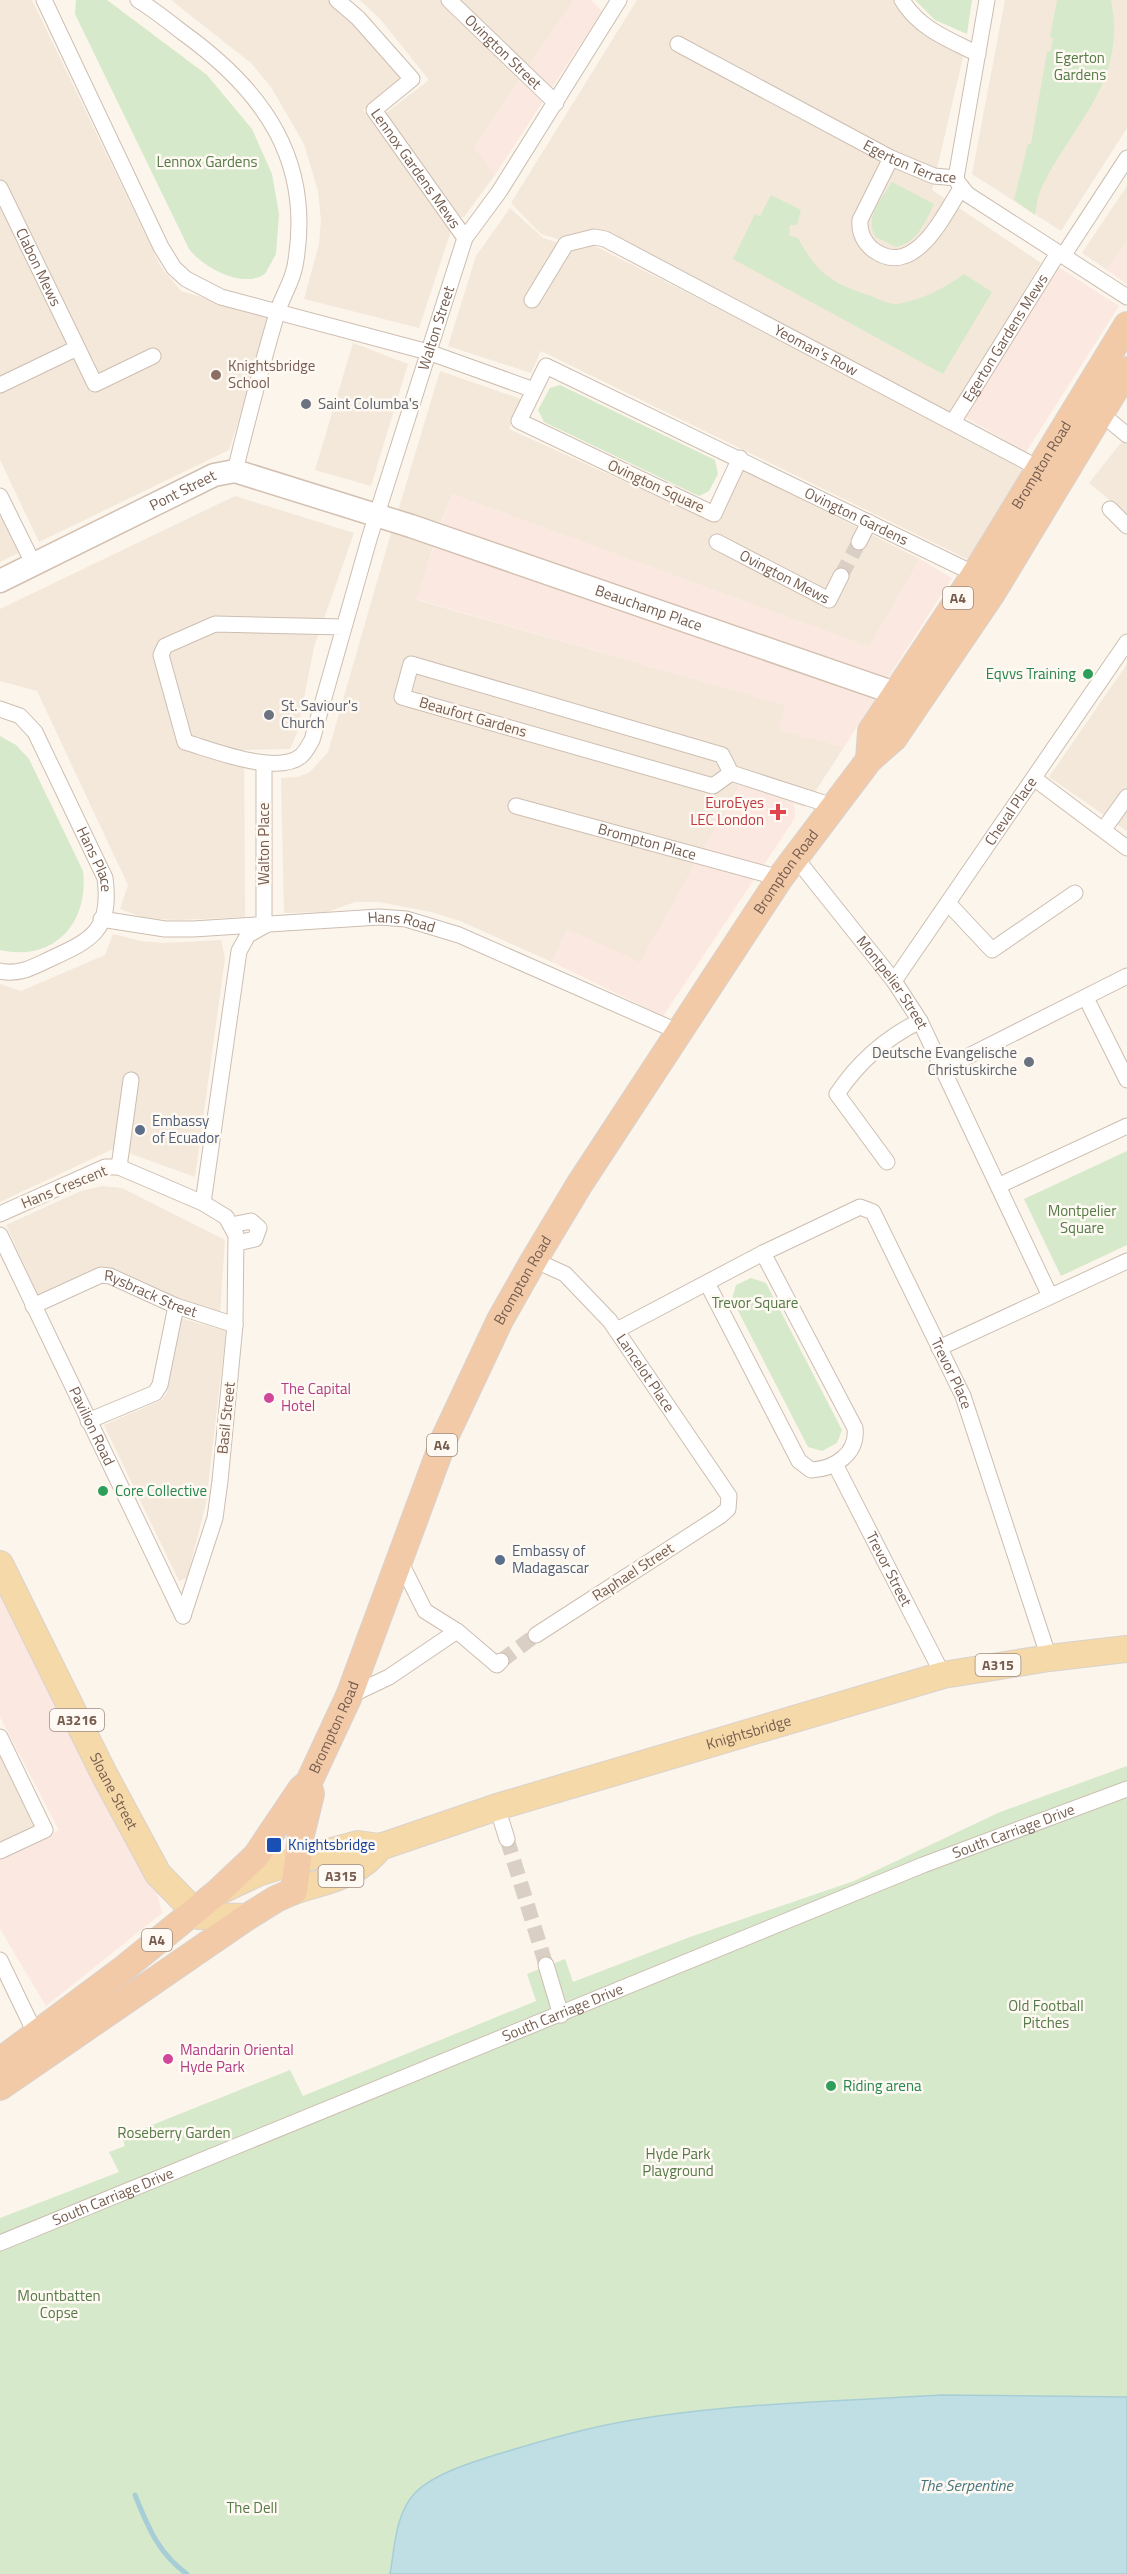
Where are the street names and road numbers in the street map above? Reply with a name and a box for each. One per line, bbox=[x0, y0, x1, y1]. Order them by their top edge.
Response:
street label: Ovington Street bbox=[460, 9, 548, 95]
street label: Lennox Gardens Mews bbox=[365, 103, 467, 233]
street label: Egerton Terrace bbox=[859, 133, 957, 189]
street label: Clabon Mews bbox=[10, 224, 68, 310]
street label: Egerton Gardens Mews bbox=[956, 269, 1053, 406]
street label: Walton Street bbox=[412, 282, 460, 373]
street label: Yeoman's Row bbox=[770, 318, 862, 382]
street label: Brompton Road bbox=[1005, 416, 1077, 513]
street label: Ovington Square bbox=[604, 453, 709, 518]
street label: Pont Street bbox=[145, 463, 221, 516]
street label: Ovington Gardens bbox=[801, 481, 913, 551]
street label: Ovington Mews bbox=[735, 543, 834, 610]
street label: Beauchamp Place bbox=[592, 578, 706, 637]
road number: A4 bbox=[943, 587, 973, 609]
street label: Beaufort Gardens bbox=[417, 690, 530, 743]
street label: Cheval Place bbox=[978, 772, 1042, 850]
street label: Walton Place bbox=[252, 803, 275, 885]
street label: Brompton Place bbox=[596, 817, 699, 866]
street label: Hans Place bbox=[71, 822, 118, 893]
street label: Brompton Road bbox=[747, 824, 824, 919]
street label: Hans Road bbox=[367, 905, 438, 938]
street label: Montpelier Street bbox=[851, 930, 935, 1034]
street label: Hans Crescent bbox=[17, 1159, 111, 1214]
street label: Brompton Road bbox=[487, 1231, 557, 1329]
street label: Rysbrack Street bbox=[103, 1263, 201, 1323]
street label: Lancelot Place bbox=[611, 1329, 681, 1417]
street label: Trevor Place bbox=[925, 1334, 978, 1412]
street label: Basil Street bbox=[210, 1380, 241, 1455]
street label: Pavilion Road bbox=[63, 1382, 121, 1469]
road number: A4 bbox=[427, 1434, 457, 1456]
street label: Trevor Street bbox=[860, 1527, 918, 1611]
street label: Raphael Street bbox=[587, 1536, 679, 1607]
road number: A315 bbox=[976, 1654, 1020, 1676]
street label: Brompton Road bbox=[302, 1678, 365, 1777]
road number: A3216 bbox=[50, 1709, 104, 1731]
street label: Knightsbridge bbox=[703, 1709, 794, 1755]
street label: Sloane Street bbox=[84, 1748, 144, 1834]
street label: South Carriage Drive bbox=[949, 1798, 1078, 1864]
road number: A315 bbox=[318, 1865, 364, 1887]
road number: A4 bbox=[142, 1929, 172, 1951]
street label: South Carriage Drive bbox=[498, 1977, 627, 2047]
street label: South Carriage Drive bbox=[49, 2161, 177, 2231]

